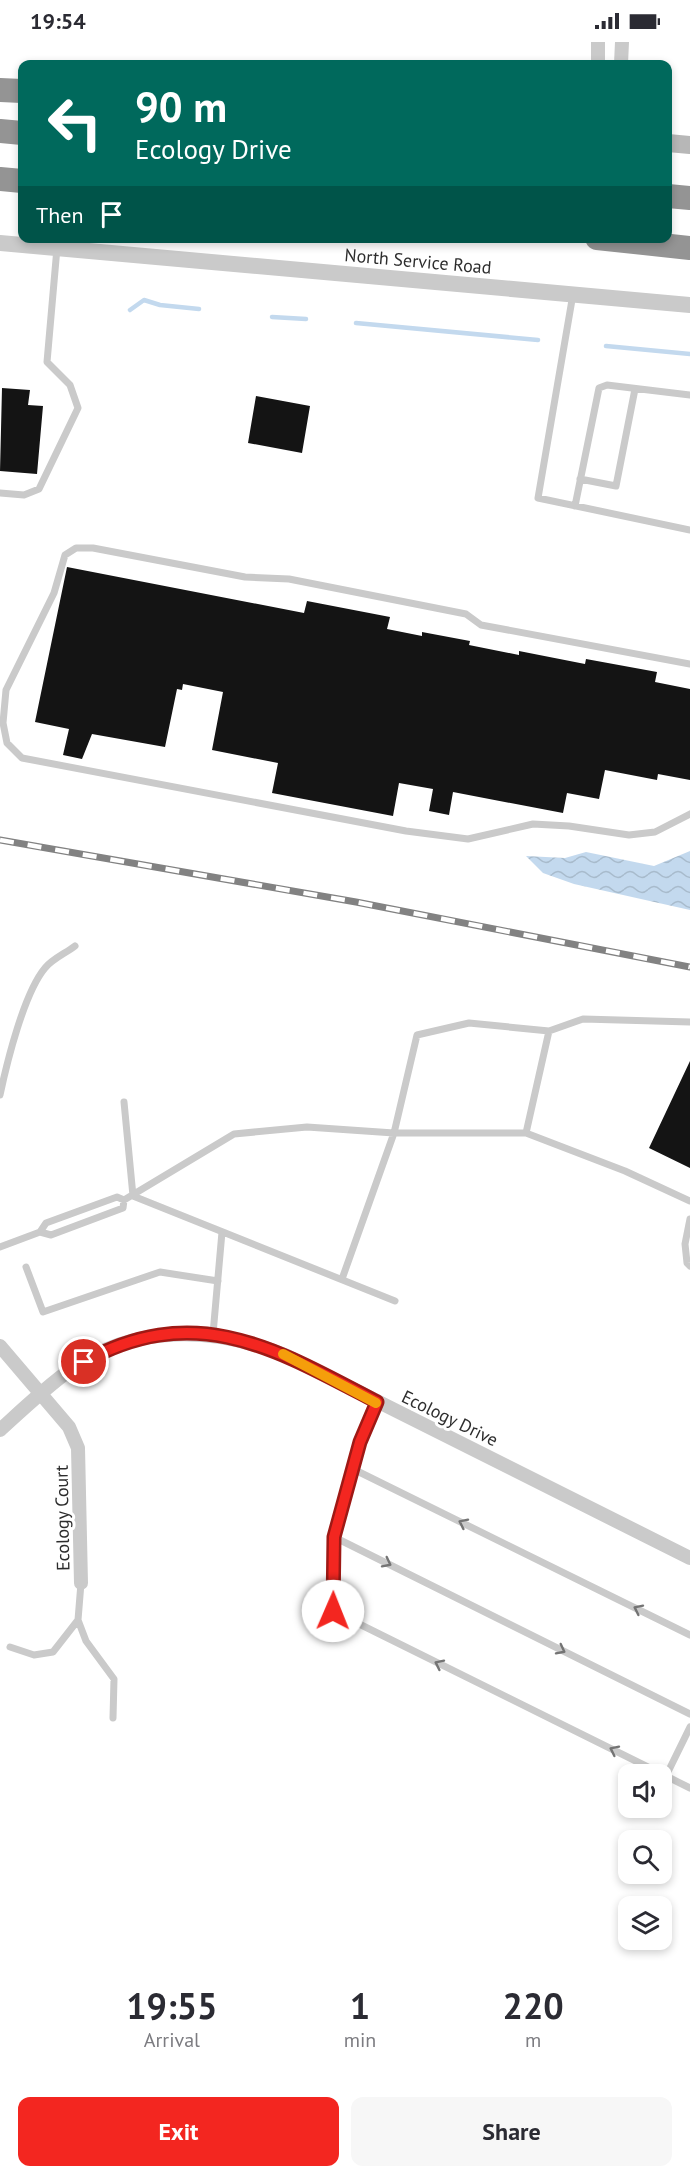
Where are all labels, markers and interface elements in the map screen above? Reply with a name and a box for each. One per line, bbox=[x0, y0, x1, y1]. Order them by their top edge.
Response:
text: 19:54 bbox=[30, 7, 86, 35]
text: 90 m bbox=[135, 79, 227, 134]
icon: left bbox=[36, 84, 114, 162]
text: Ecology Drive bbox=[135, 132, 292, 166]
icon: arrive bbox=[95, 198, 128, 231]
text: Then bbox=[36, 201, 83, 229]
street label: North Service Road bbox=[344, 243, 492, 279]
pin bbox=[58, 1336, 109, 1387]
icon: arrive bbox=[67, 1345, 100, 1378]
street label: Ecology Drive bbox=[398, 1385, 502, 1451]
street label: Ecology Court bbox=[50, 1465, 74, 1571]
one-way arrow bbox=[458, 1519, 469, 1530]
one-way arrow bbox=[380, 1556, 391, 1567]
position arrow bbox=[301, 1579, 365, 1643]
one-way arrow bbox=[633, 1605, 644, 1617]
one-way arrow bbox=[555, 1643, 566, 1654]
one-way arrow bbox=[434, 1660, 445, 1671]
one-way arrow bbox=[609, 1746, 620, 1757]
map controls bbox=[618, 1764, 672, 1950]
button: sound bbox=[618, 1764, 672, 1818]
button: search bbox=[618, 1830, 672, 1884]
button: layers bbox=[618, 1896, 672, 1950]
text: 19:55 bbox=[126, 1982, 218, 2029]
text: 1 bbox=[350, 1982, 370, 2029]
text: 220 bbox=[503, 1982, 564, 2029]
text: Arrival bbox=[144, 2027, 200, 2053]
text: min bbox=[344, 2027, 376, 2053]
text: m bbox=[525, 2027, 541, 2053]
button: Exit bbox=[18, 2097, 339, 2166]
button: Share bbox=[351, 2097, 672, 2166]

